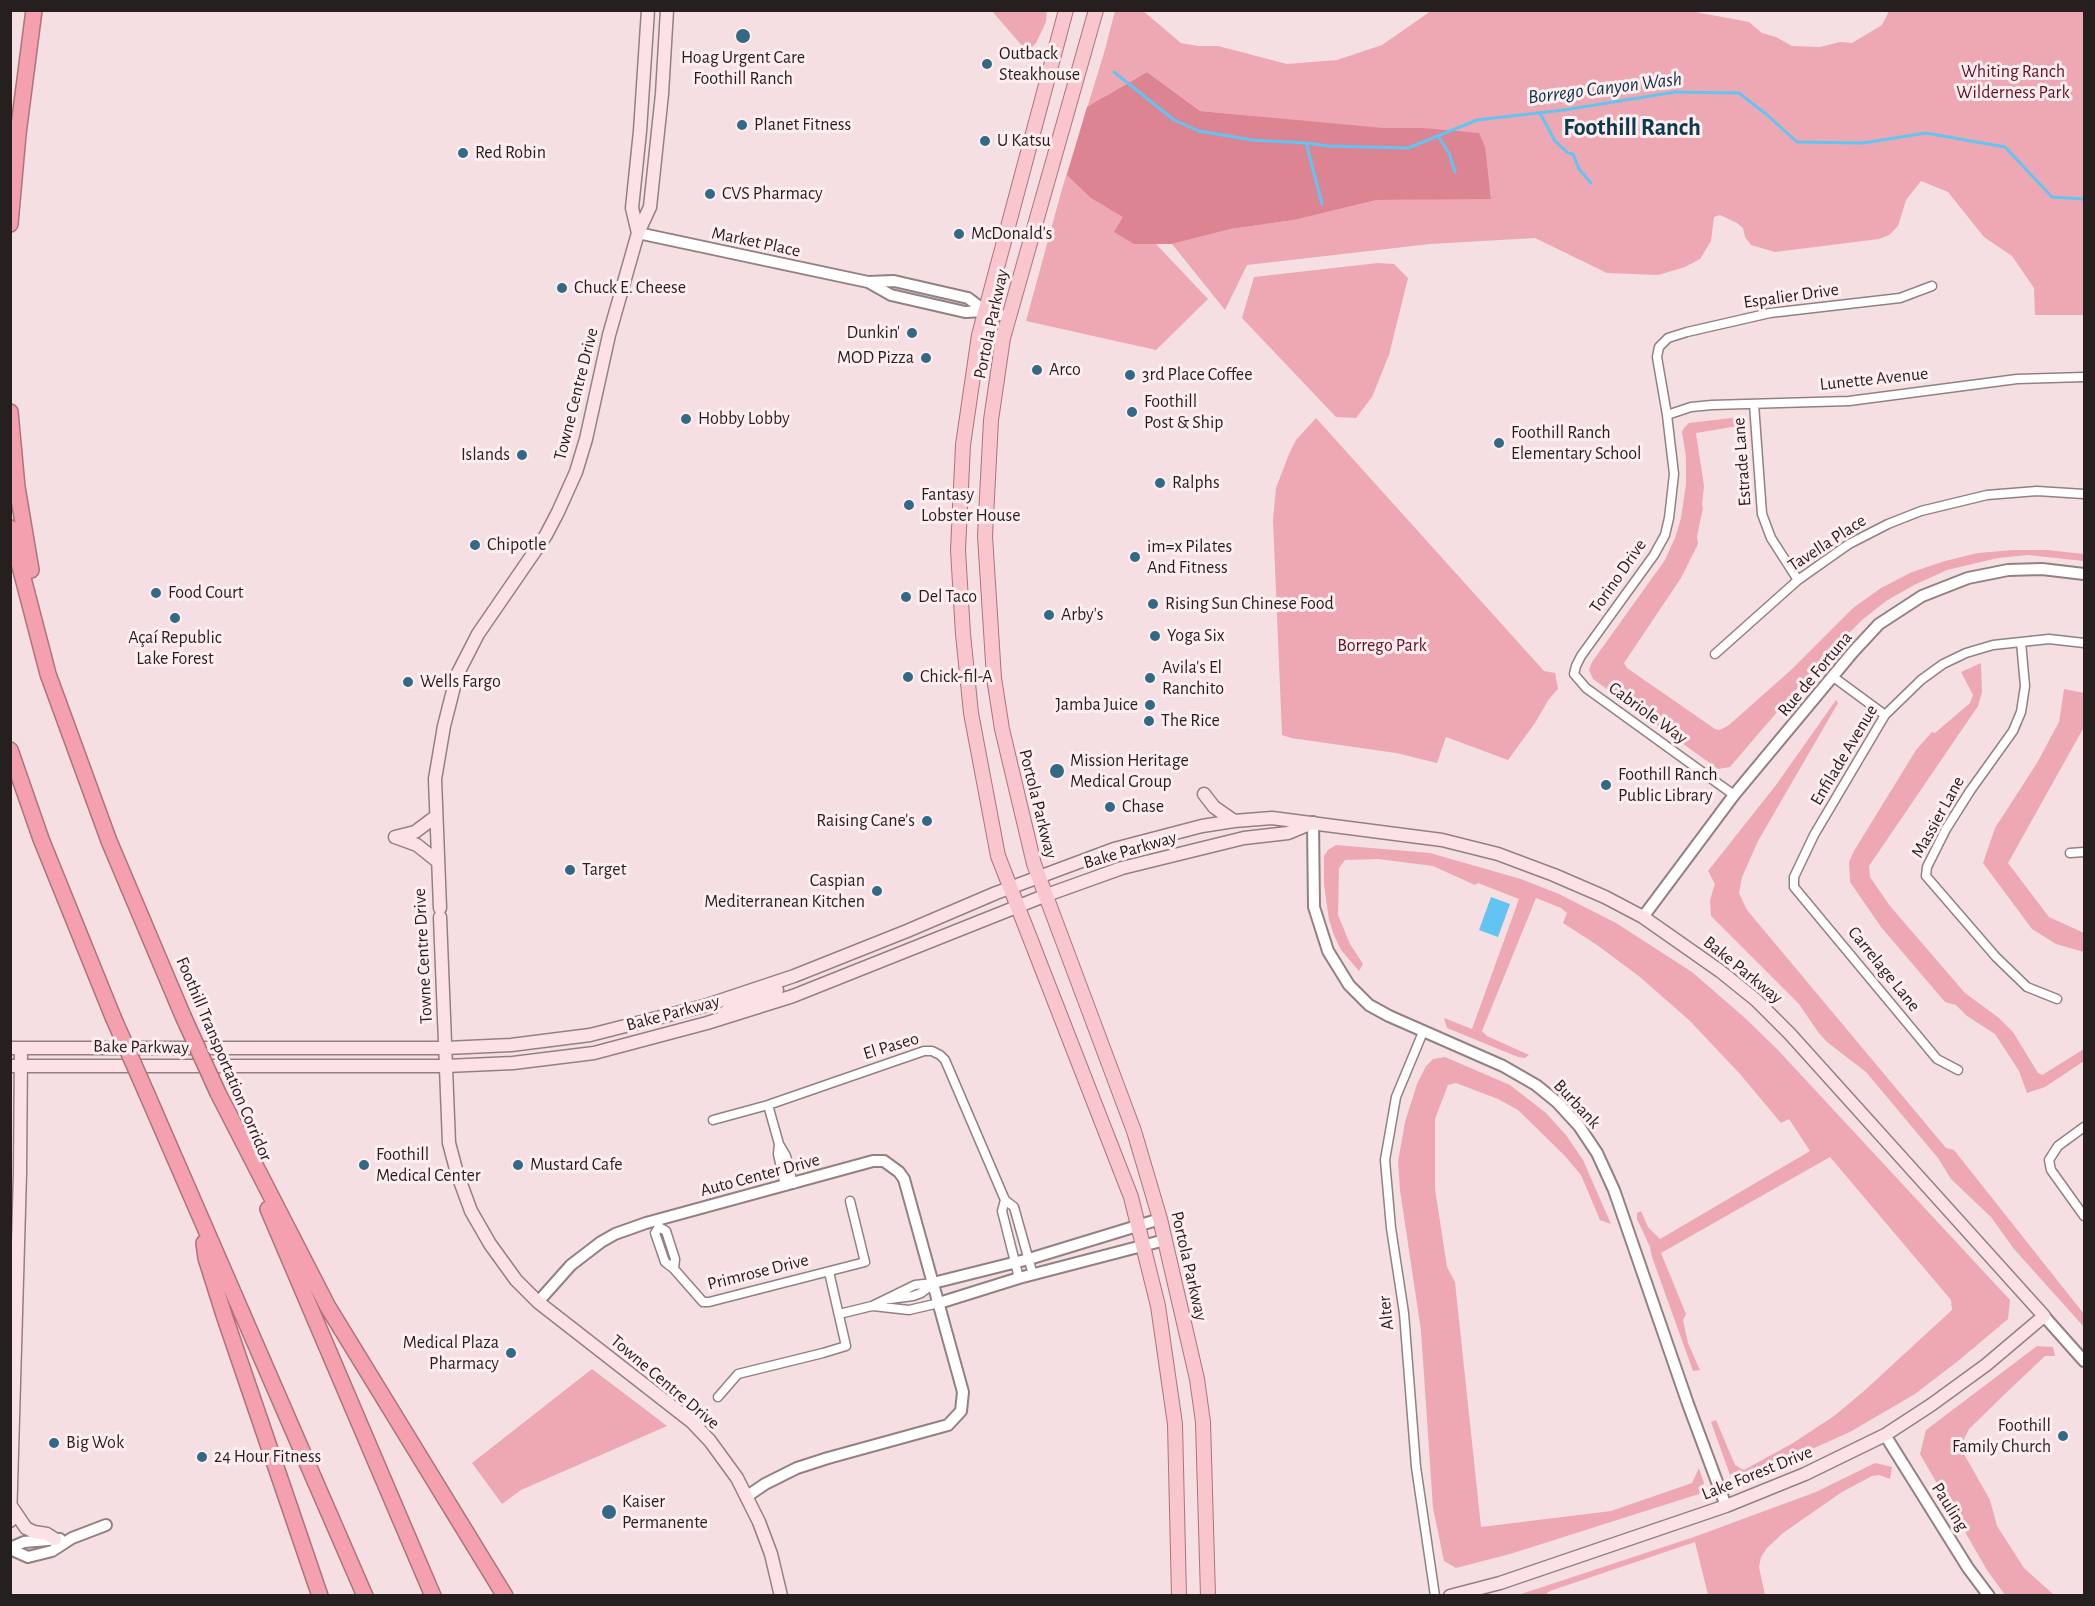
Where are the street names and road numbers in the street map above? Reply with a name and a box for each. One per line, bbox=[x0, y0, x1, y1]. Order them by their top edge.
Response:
street label: Market Place bbox=[710, 222, 802, 262]
street label: Portola Parkway bbox=[969, 267, 1013, 381]
street label: Espalier Drive bbox=[1742, 279, 1840, 313]
street label: Towne Centre Drive bbox=[549, 326, 603, 462]
street label: Lunette Avenue bbox=[1819, 363, 1929, 395]
street label: Estrade Lane bbox=[1728, 417, 1756, 507]
street label: Tavella Place bbox=[1784, 510, 1870, 576]
street label: Torino Drive bbox=[1585, 535, 1651, 617]
street label: Rue de Fortuna bbox=[1773, 627, 1857, 721]
street label: Cabriole Way bbox=[1604, 677, 1692, 749]
street label: Enfilade Avenue bbox=[1806, 701, 1882, 809]
street label: Portola Parkway bbox=[1014, 747, 1062, 861]
street label: Massier Lane bbox=[1907, 772, 1969, 862]
street label: Bake Parkway bbox=[1081, 826, 1179, 874]
street label: Towne Centre Drive bbox=[409, 888, 437, 1024]
street label: Carrelage Lane bbox=[1843, 922, 1925, 1016]
street label: Bake Parkway bbox=[1699, 931, 1787, 1009]
street label: Foothill Transportation Corridor bbox=[171, 954, 277, 1164]
street label: Bake Parkway bbox=[624, 990, 722, 1036]
street label: El Paseo bbox=[861, 1027, 921, 1065]
street label: Bake Parkway bbox=[93, 1035, 189, 1059]
street label: Burbank bbox=[1549, 1075, 1605, 1133]
street label: Auto Center Drive bbox=[698, 1149, 822, 1201]
street label: Portola Parkway bbox=[1166, 1209, 1212, 1323]
street label: Primrose Drive bbox=[705, 1249, 811, 1295]
street label: Alter bbox=[1373, 1295, 1399, 1331]
street label: Towne Centre Drive bbox=[606, 1330, 724, 1434]
street label: Lake Forest Drive bbox=[1698, 1441, 1816, 1505]
street label: Pauling bbox=[1927, 1479, 1973, 1535]

